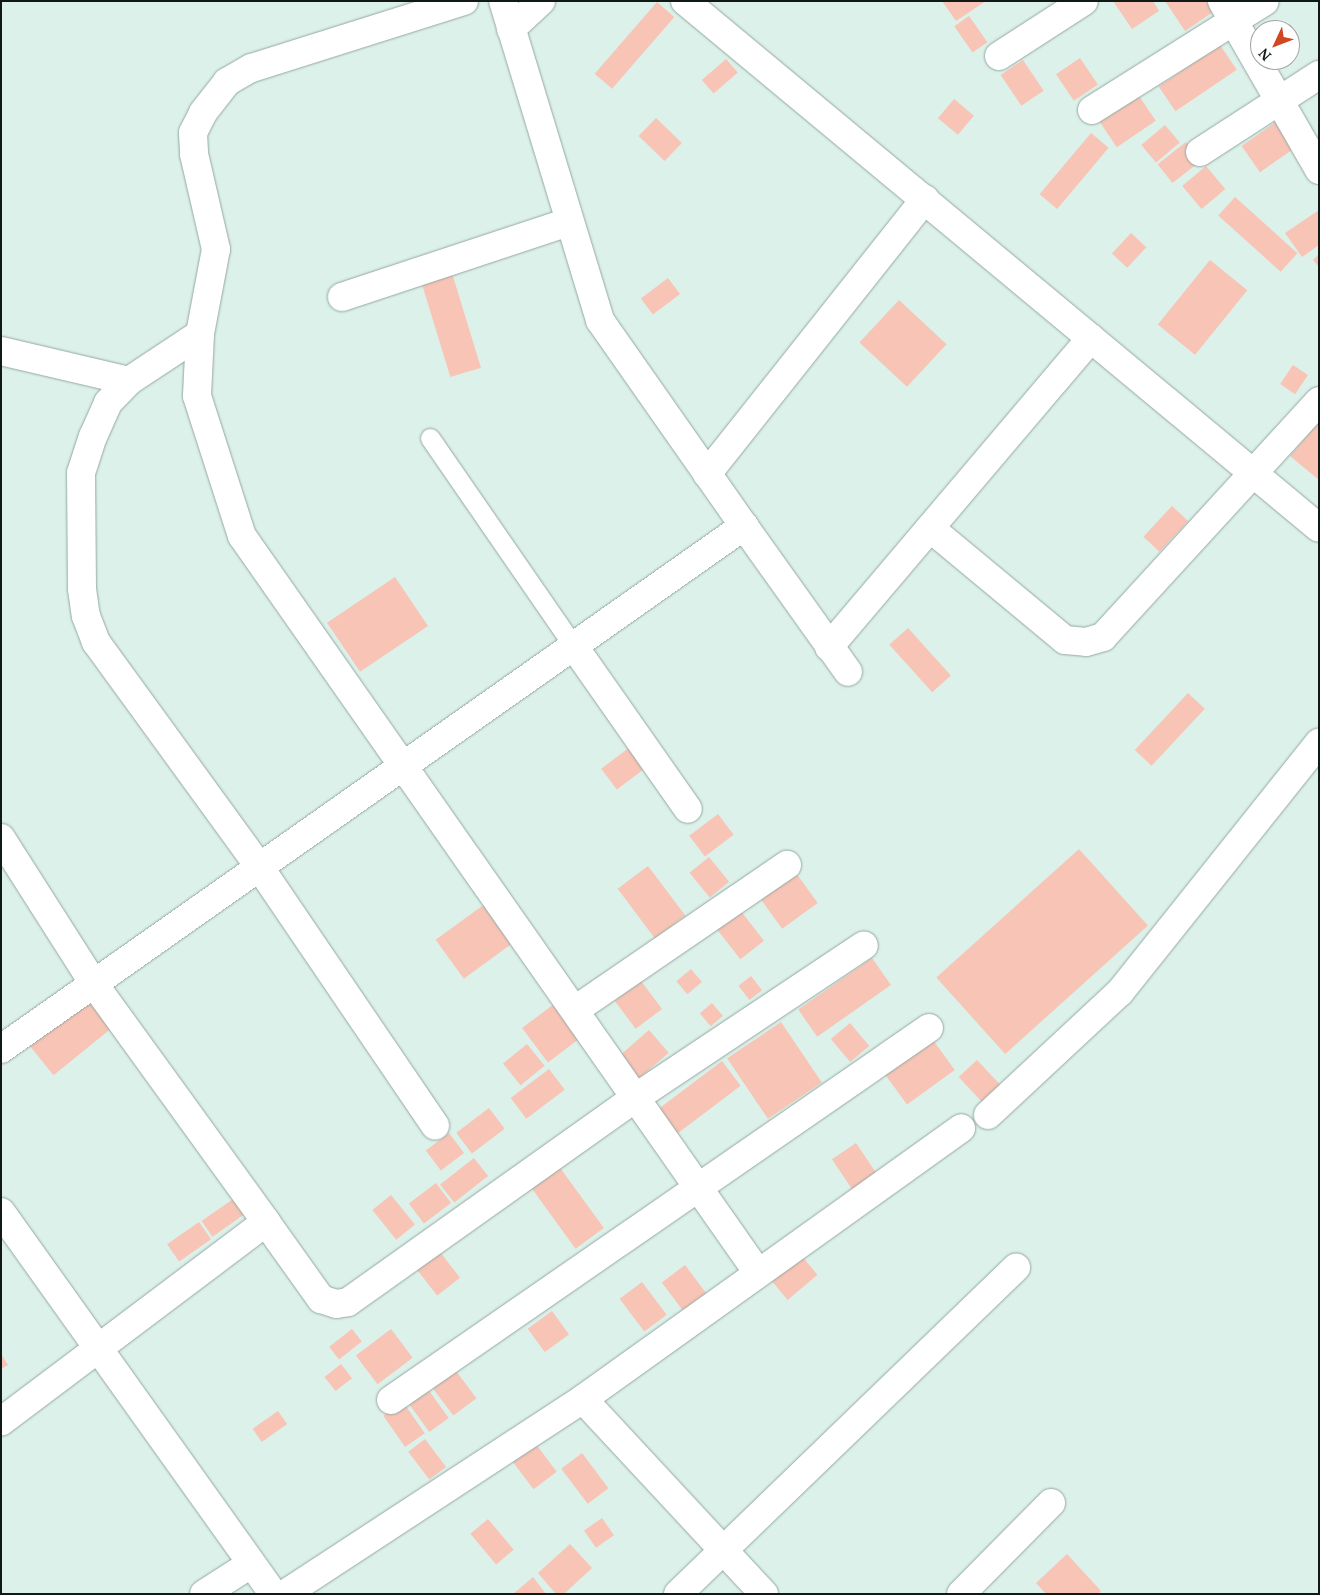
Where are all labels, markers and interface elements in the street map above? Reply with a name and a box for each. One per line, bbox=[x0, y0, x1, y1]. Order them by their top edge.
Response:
north arrow bbox=[1250, 20, 1300, 70]
text: N bbox=[1254, 45, 1275, 65]

